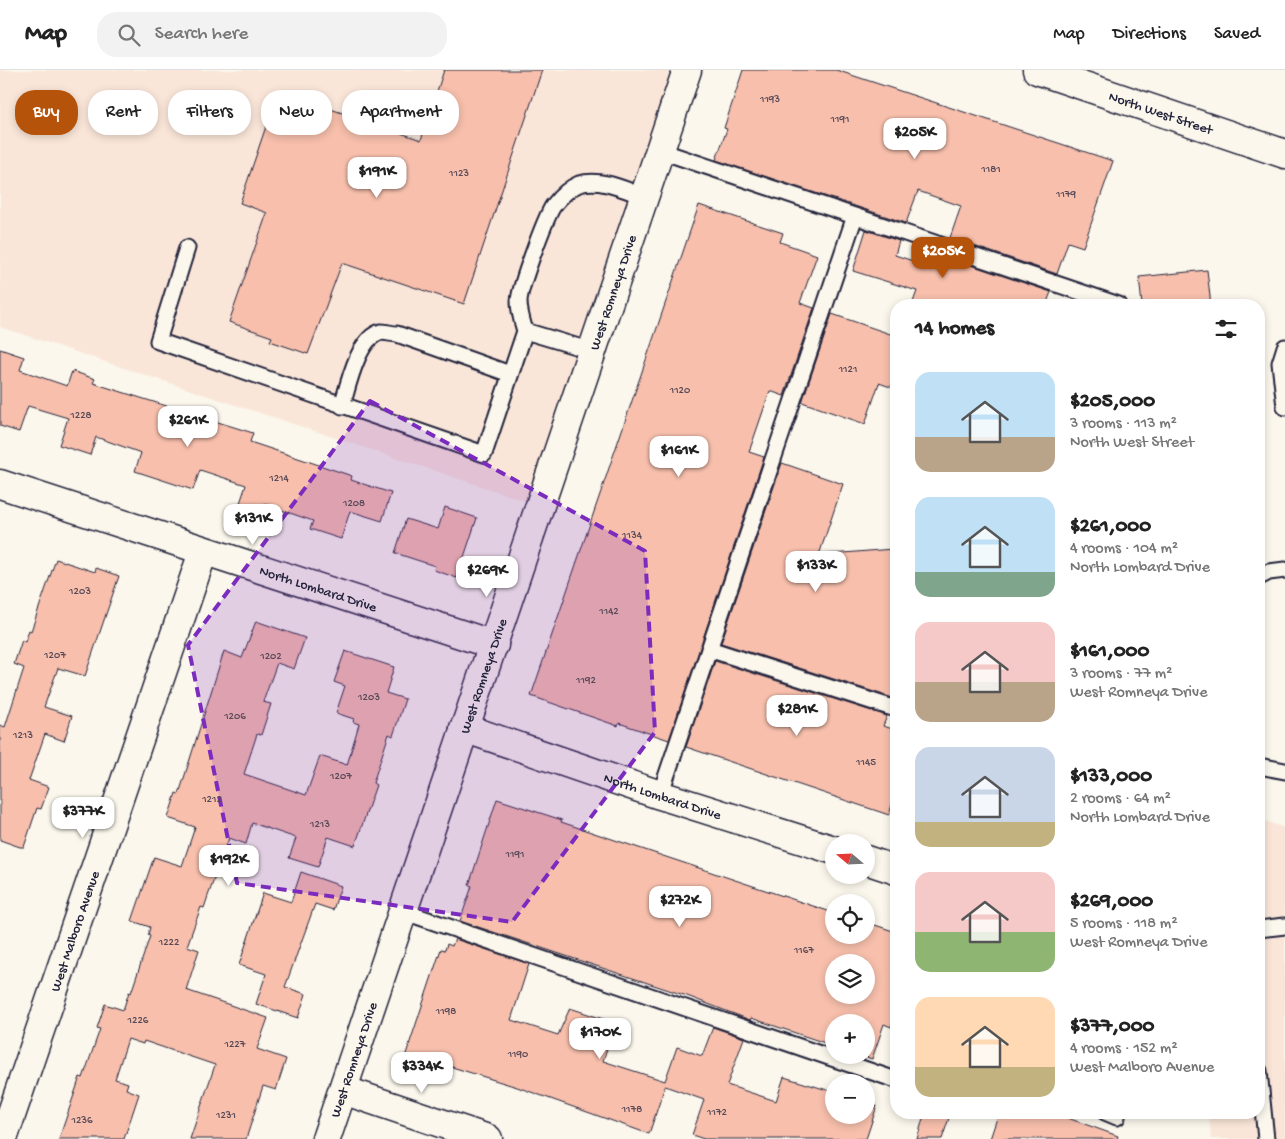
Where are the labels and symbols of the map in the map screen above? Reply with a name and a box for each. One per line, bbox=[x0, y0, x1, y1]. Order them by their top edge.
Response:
street label: North West Street bbox=[1106, 89, 1216, 140]
house number: 1193 bbox=[759, 94, 780, 106]
house number: 1191 bbox=[830, 114, 849, 126]
pin: $205K bbox=[880, 118, 950, 160]
pin: $191K bbox=[342, 156, 412, 199]
house number: 1181 bbox=[980, 164, 1001, 176]
house number: 1123 bbox=[448, 168, 469, 180]
house number: 1179 bbox=[1055, 189, 1077, 201]
street label: West Romneya Drive bbox=[587, 232, 642, 353]
pin: $205K bbox=[908, 236, 978, 279]
house number: 1121 bbox=[838, 364, 857, 376]
house number: 1120 bbox=[669, 385, 690, 397]
pin: $261K bbox=[153, 406, 223, 448]
house number: 1228 bbox=[69, 410, 92, 422]
pin: $161K bbox=[644, 436, 714, 478]
house number: 1214 bbox=[268, 473, 290, 485]
house number: 1208 bbox=[342, 498, 365, 510]
pin: $131K bbox=[218, 504, 288, 546]
house number: 1134 bbox=[621, 530, 643, 542]
pin: $133K bbox=[781, 550, 851, 593]
pin: $269K bbox=[452, 556, 522, 598]
street label: North Lombard Drive bbox=[257, 563, 379, 617]
house number: 1203 bbox=[68, 586, 91, 598]
house number: 1142 bbox=[598, 606, 619, 618]
street label: West Romneya Drive bbox=[458, 616, 512, 736]
house number: 1207 bbox=[43, 650, 66, 662]
house number: 1202 bbox=[259, 651, 282, 663]
house number: 1192 bbox=[575, 675, 596, 687]
house number: 1203 bbox=[357, 692, 380, 704]
pin: $281K bbox=[762, 694, 832, 737]
house number: 1206 bbox=[223, 711, 246, 723]
house number: 1213 bbox=[12, 730, 33, 742]
house number: 1145 bbox=[855, 757, 876, 769]
street label: North Lombard Drive bbox=[601, 770, 724, 825]
house number: 1207 bbox=[329, 771, 352, 783]
house number: 1212 bbox=[201, 794, 222, 806]
pin: $377K bbox=[48, 796, 118, 839]
house number: 1213 bbox=[309, 819, 330, 831]
north arrow bbox=[825, 834, 875, 884]
pin: $192K bbox=[194, 844, 264, 887]
house number: 1191 bbox=[505, 849, 524, 861]
street label: West Malboro Avenue bbox=[48, 868, 105, 994]
pin: $272K bbox=[645, 886, 715, 928]
house number: 1222 bbox=[158, 937, 180, 949]
house number: 1167 bbox=[793, 945, 814, 957]
street label: West Romneya Drive bbox=[328, 1000, 383, 1120]
house number: 1198 bbox=[435, 1006, 456, 1018]
house number: 1226 bbox=[127, 1015, 149, 1027]
pin: $170K bbox=[565, 1018, 635, 1060]
house number: 1227 bbox=[224, 1039, 246, 1051]
house number: 1190 bbox=[507, 1049, 528, 1061]
pin: $334K bbox=[387, 1052, 457, 1094]
house number: 1178 bbox=[621, 1104, 642, 1116]
house number: 1172 bbox=[706, 1107, 728, 1119]
house number: 1231 bbox=[215, 1110, 236, 1122]
house number: 1236 bbox=[70, 1115, 93, 1127]

